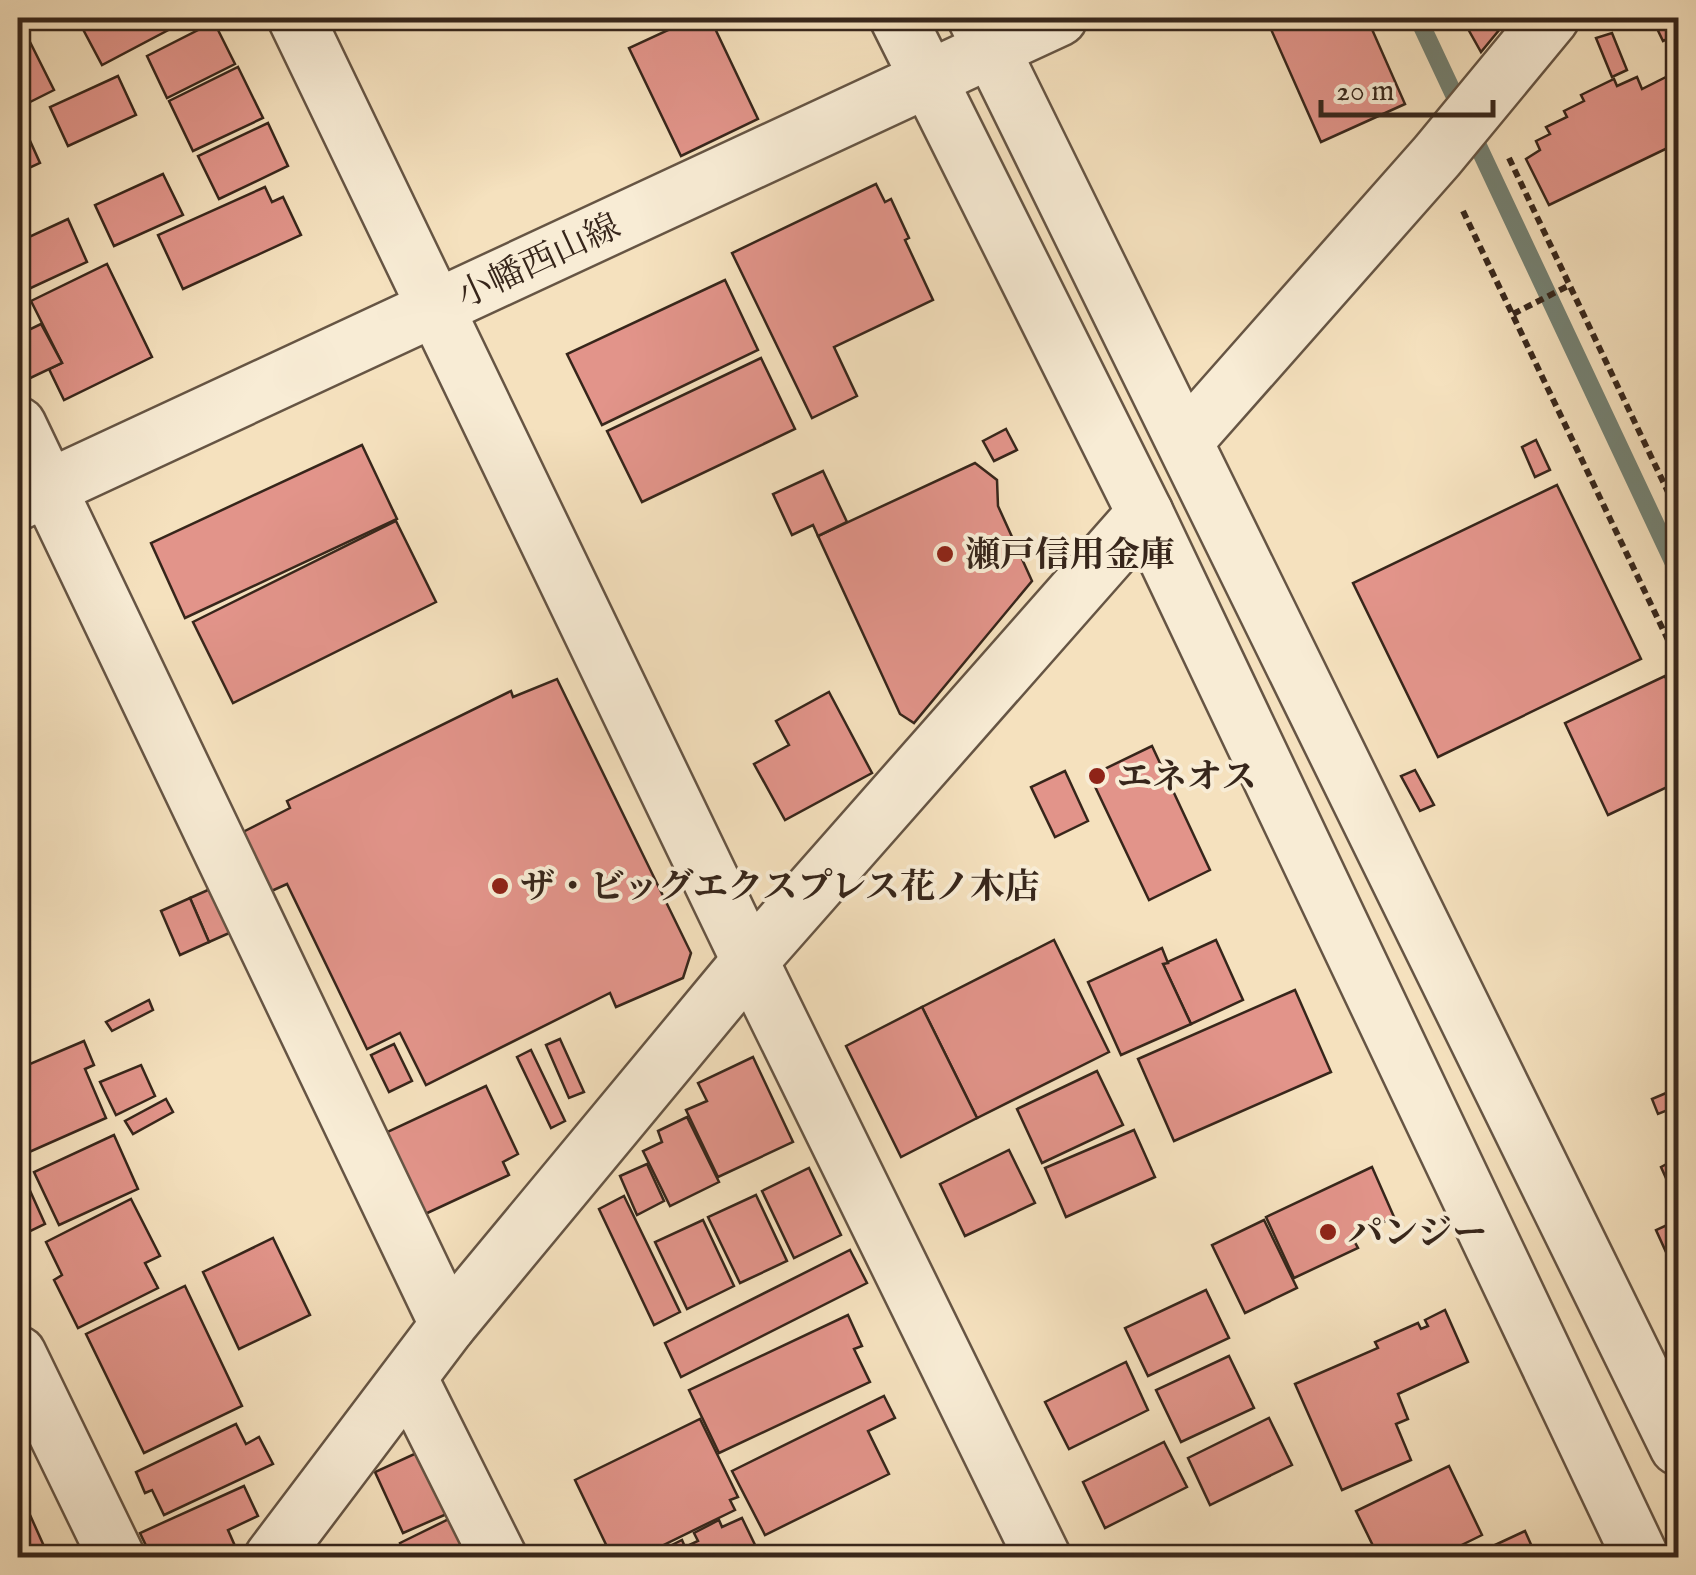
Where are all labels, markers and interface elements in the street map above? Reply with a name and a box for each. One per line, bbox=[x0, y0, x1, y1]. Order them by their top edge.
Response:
scale bar bbox=[1321, 55, 1494, 117]
text: 20 m bbox=[1336, 73, 1395, 111]
street label: 小幡西山線 bbox=[450, 205, 628, 320]
place label: 瀬戸信用金庫 bbox=[965, 534, 1175, 579]
marker: 瀬戸信用金庫 bbox=[934, 543, 956, 565]
place label: エネオス bbox=[1117, 756, 1257, 801]
marker: エネオス bbox=[1086, 765, 1108, 787]
place label: ザ・ビッグエクスプレス花ノ木店 bbox=[520, 866, 1040, 911]
marker: ザ・ビッグエクスプレス花ノ木店 bbox=[489, 875, 511, 897]
place label: パンジー bbox=[1348, 1212, 1487, 1257]
marker: パンジー bbox=[1317, 1221, 1339, 1243]

